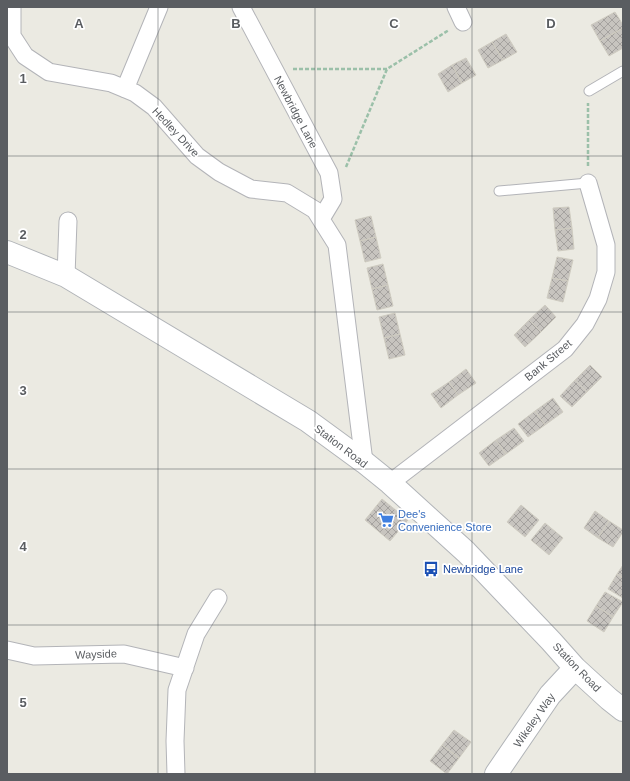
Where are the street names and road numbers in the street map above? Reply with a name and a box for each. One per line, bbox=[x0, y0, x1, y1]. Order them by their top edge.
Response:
street label: Newbridge Lane bbox=[272, 74, 320, 150]
street label: Hedley Drive bbox=[150, 105, 202, 159]
street label: Bank Street bbox=[522, 337, 574, 383]
street label: Station Road bbox=[312, 422, 370, 470]
street label: Station Road bbox=[551, 640, 603, 694]
street label: Wayside bbox=[75, 647, 117, 661]
street label: Wikeley Way bbox=[511, 690, 557, 749]

